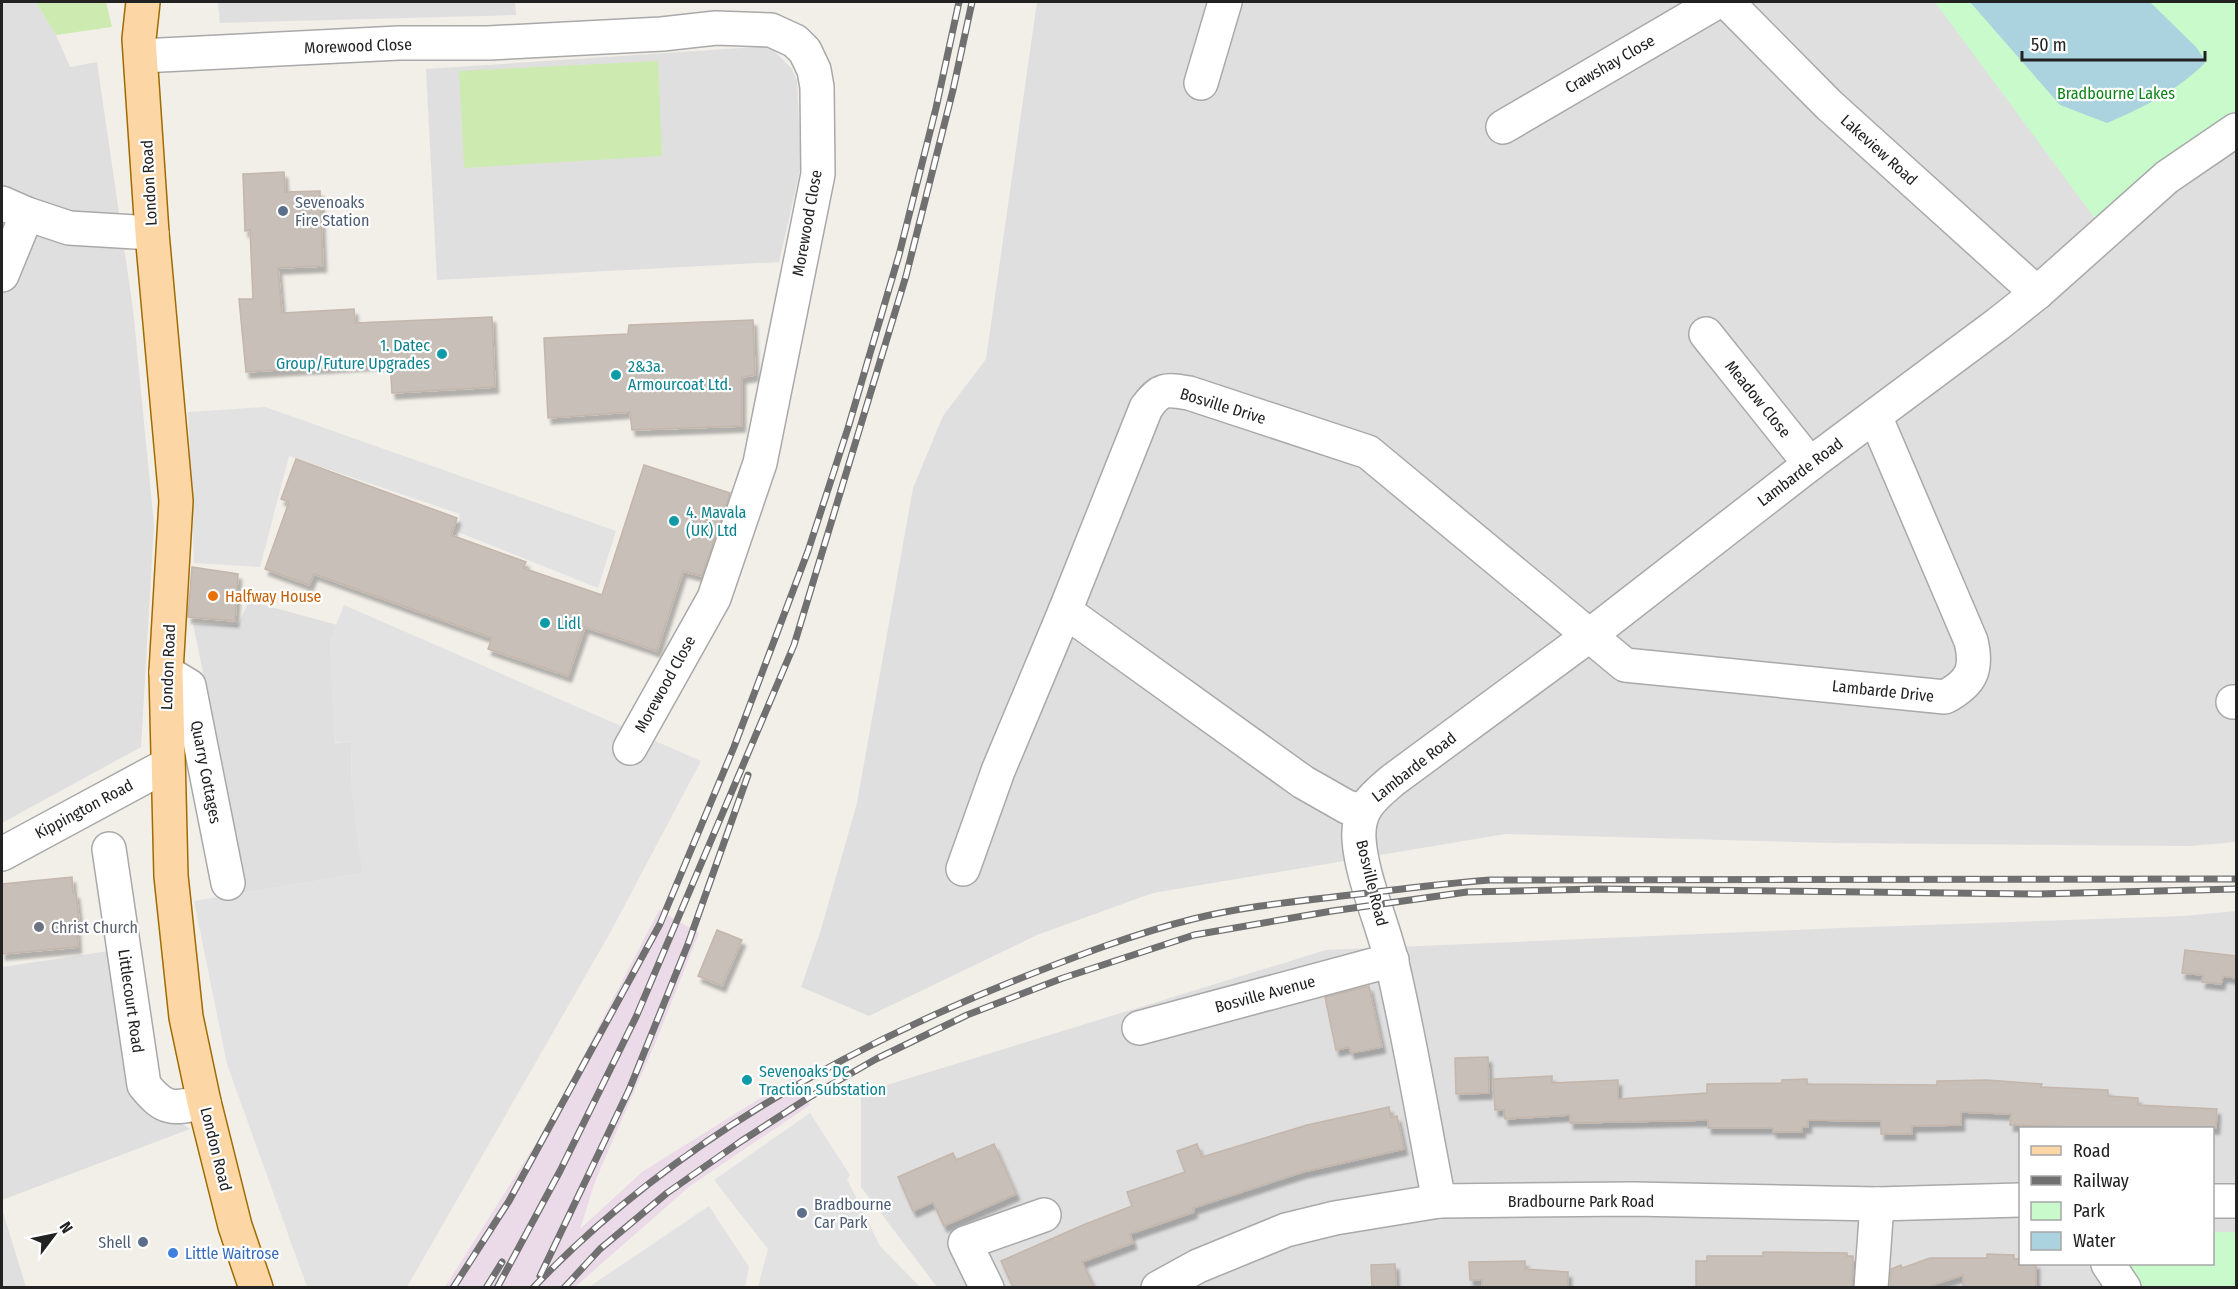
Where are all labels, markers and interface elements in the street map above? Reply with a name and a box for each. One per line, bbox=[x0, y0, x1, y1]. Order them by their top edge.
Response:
scale bar bbox=[2022, 24, 2205, 62]
street label: Crawshay Close bbox=[1562, 31, 1658, 97]
text: 50 m bbox=[2031, 34, 2067, 56]
street label: Morewood Close bbox=[304, 35, 412, 57]
park label: Bradbourne Lakes bbox=[2057, 84, 2175, 103]
street label: Lakeview Road bbox=[1837, 111, 1921, 189]
street label: London Road bbox=[137, 140, 161, 226]
street label: Morewood Close bbox=[788, 168, 826, 278]
place label: Sevenoaks Fire Station bbox=[295, 193, 369, 230]
marker: Sevenoaks Fire Station bbox=[276, 204, 290, 218]
place label: 1. Datec Group/Future Upgrades bbox=[276, 336, 430, 373]
marker: 1. Datec Group/Future Upgrades bbox=[435, 347, 449, 361]
place label: 2&3a. Armourcoat Ltd. bbox=[628, 357, 732, 394]
street label: Meadow Close bbox=[1721, 357, 1795, 441]
marker: 2&3a. Armourcoat Ltd. bbox=[609, 368, 623, 382]
street label: Bosville Drive bbox=[1178, 384, 1268, 428]
street label: Lambarde Road bbox=[1754, 434, 1846, 510]
place label: 4. Mavala (UK) Ltd bbox=[686, 503, 747, 540]
marker: 4. Mavala (UK) Ltd bbox=[667, 514, 681, 528]
place label: Halfway House bbox=[225, 587, 322, 606]
marker: Halfway House bbox=[206, 589, 220, 603]
place label: Lidl bbox=[557, 614, 581, 633]
marker: Lidl bbox=[538, 616, 552, 630]
street label: London Road bbox=[157, 624, 179, 710]
street label: Morewood Close bbox=[631, 632, 699, 736]
street label: Lambarde Drive bbox=[1831, 676, 1935, 706]
street label: Quarry Cottages bbox=[187, 719, 225, 825]
street label: Lambarde Road bbox=[1368, 728, 1460, 806]
street label: Kippington Road bbox=[32, 775, 136, 843]
street label: Bosville Road bbox=[1352, 838, 1392, 928]
place label: Christ Church bbox=[51, 918, 138, 937]
marker: Christ Church bbox=[32, 920, 46, 934]
street label: Littlecourt Road bbox=[114, 948, 148, 1054]
street label: Bosville Avenue bbox=[1213, 971, 1317, 1017]
place label: Sevenoaks DC Traction Substation bbox=[759, 1062, 886, 1099]
marker: Sevenoaks DC Traction Substation bbox=[740, 1073, 754, 1087]
street label: London Road bbox=[196, 1105, 236, 1193]
legend bbox=[2019, 1127, 2214, 1265]
text: Road bbox=[2073, 1140, 2110, 1162]
text: Railway bbox=[2073, 1170, 2129, 1192]
street label: Bradbourne Park Road bbox=[1508, 1192, 1654, 1211]
place label: Bradbourne Car Park bbox=[814, 1195, 892, 1232]
text: Park bbox=[2073, 1200, 2106, 1222]
north arrow bbox=[24, 1205, 84, 1265]
marker: Bradbourne Car Park bbox=[795, 1206, 809, 1220]
text: N bbox=[56, 1218, 77, 1236]
text: Water bbox=[2073, 1230, 2116, 1252]
place label: Shell bbox=[98, 1233, 131, 1252]
marker: Shell bbox=[136, 1235, 150, 1249]
place label: Little Waitrose bbox=[185, 1244, 279, 1263]
marker: Little Waitrose bbox=[166, 1246, 180, 1260]

